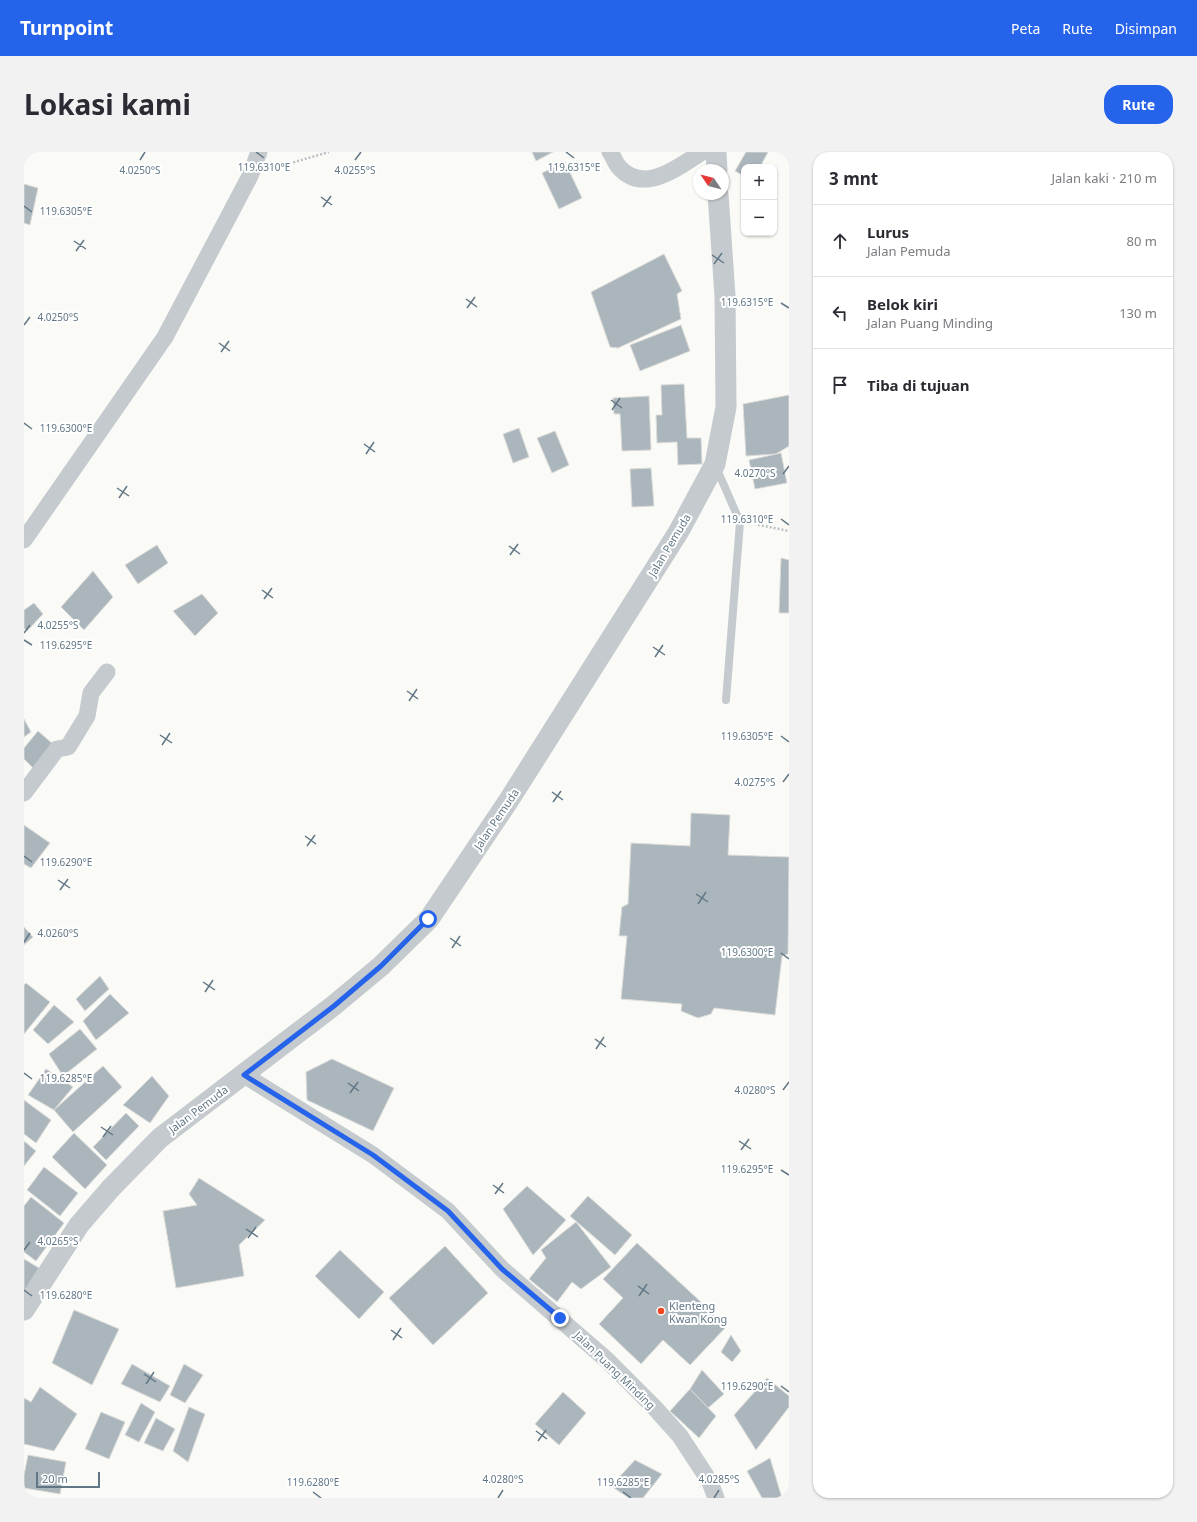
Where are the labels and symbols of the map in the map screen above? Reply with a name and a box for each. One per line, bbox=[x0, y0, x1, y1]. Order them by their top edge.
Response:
text: 119.6310°E bbox=[238, 160, 290, 174]
text: 119.6315°E bbox=[548, 160, 600, 174]
text: 4.0250°S bbox=[119, 163, 161, 177]
text: 4.0255°S bbox=[334, 163, 376, 177]
north arrow bbox=[693, 164, 729, 200]
text: 119.6305°E bbox=[40, 204, 92, 218]
text: 119.6315°E bbox=[721, 295, 773, 309]
text: 4.0250°S bbox=[37, 310, 79, 324]
text: 119.6300°E bbox=[40, 421, 92, 435]
text: 4.0270°S bbox=[734, 466, 776, 480]
street label: Jalan Pemuda bbox=[644, 511, 694, 580]
text: 119.6310°E bbox=[721, 512, 773, 526]
text: 4.0255°S bbox=[37, 618, 79, 632]
text: 119.6295°E bbox=[40, 638, 92, 652]
text: 119.6305°E bbox=[721, 729, 773, 743]
text: 4.0275°S bbox=[734, 775, 776, 789]
street label: Jalan Pemuda bbox=[469, 785, 522, 853]
text: 119.6290°E bbox=[40, 855, 92, 869]
route start bbox=[419, 910, 437, 928]
text: 4.0260°S bbox=[37, 926, 79, 940]
text: 119.6300°E bbox=[721, 945, 773, 959]
text: 119.6285°E bbox=[40, 1071, 92, 1085]
street label: Jalan Pemuda bbox=[164, 1082, 231, 1137]
text: 4.0280°S bbox=[734, 1083, 776, 1097]
text: 119.6295°E bbox=[721, 1162, 773, 1176]
text: 4.0265°S bbox=[37, 1234, 79, 1248]
text: 119.6280°E bbox=[40, 1288, 92, 1302]
place label: Klenteng Kwan Kong bbox=[669, 1298, 727, 1326]
marker: Klenteng Kwan Kong bbox=[656, 1306, 666, 1316]
route end bbox=[551, 1309, 569, 1327]
street label: Jalan Puang Minding bbox=[571, 1327, 659, 1412]
text: 119.6290°E bbox=[721, 1379, 773, 1393]
scale bar bbox=[36, 1470, 100, 1489]
text: 4.0280°S bbox=[482, 1472, 524, 1486]
text: 4.0285°S bbox=[698, 1472, 740, 1486]
text: 119.6280°E bbox=[287, 1475, 339, 1489]
text: 119.6285°E bbox=[597, 1475, 649, 1489]

